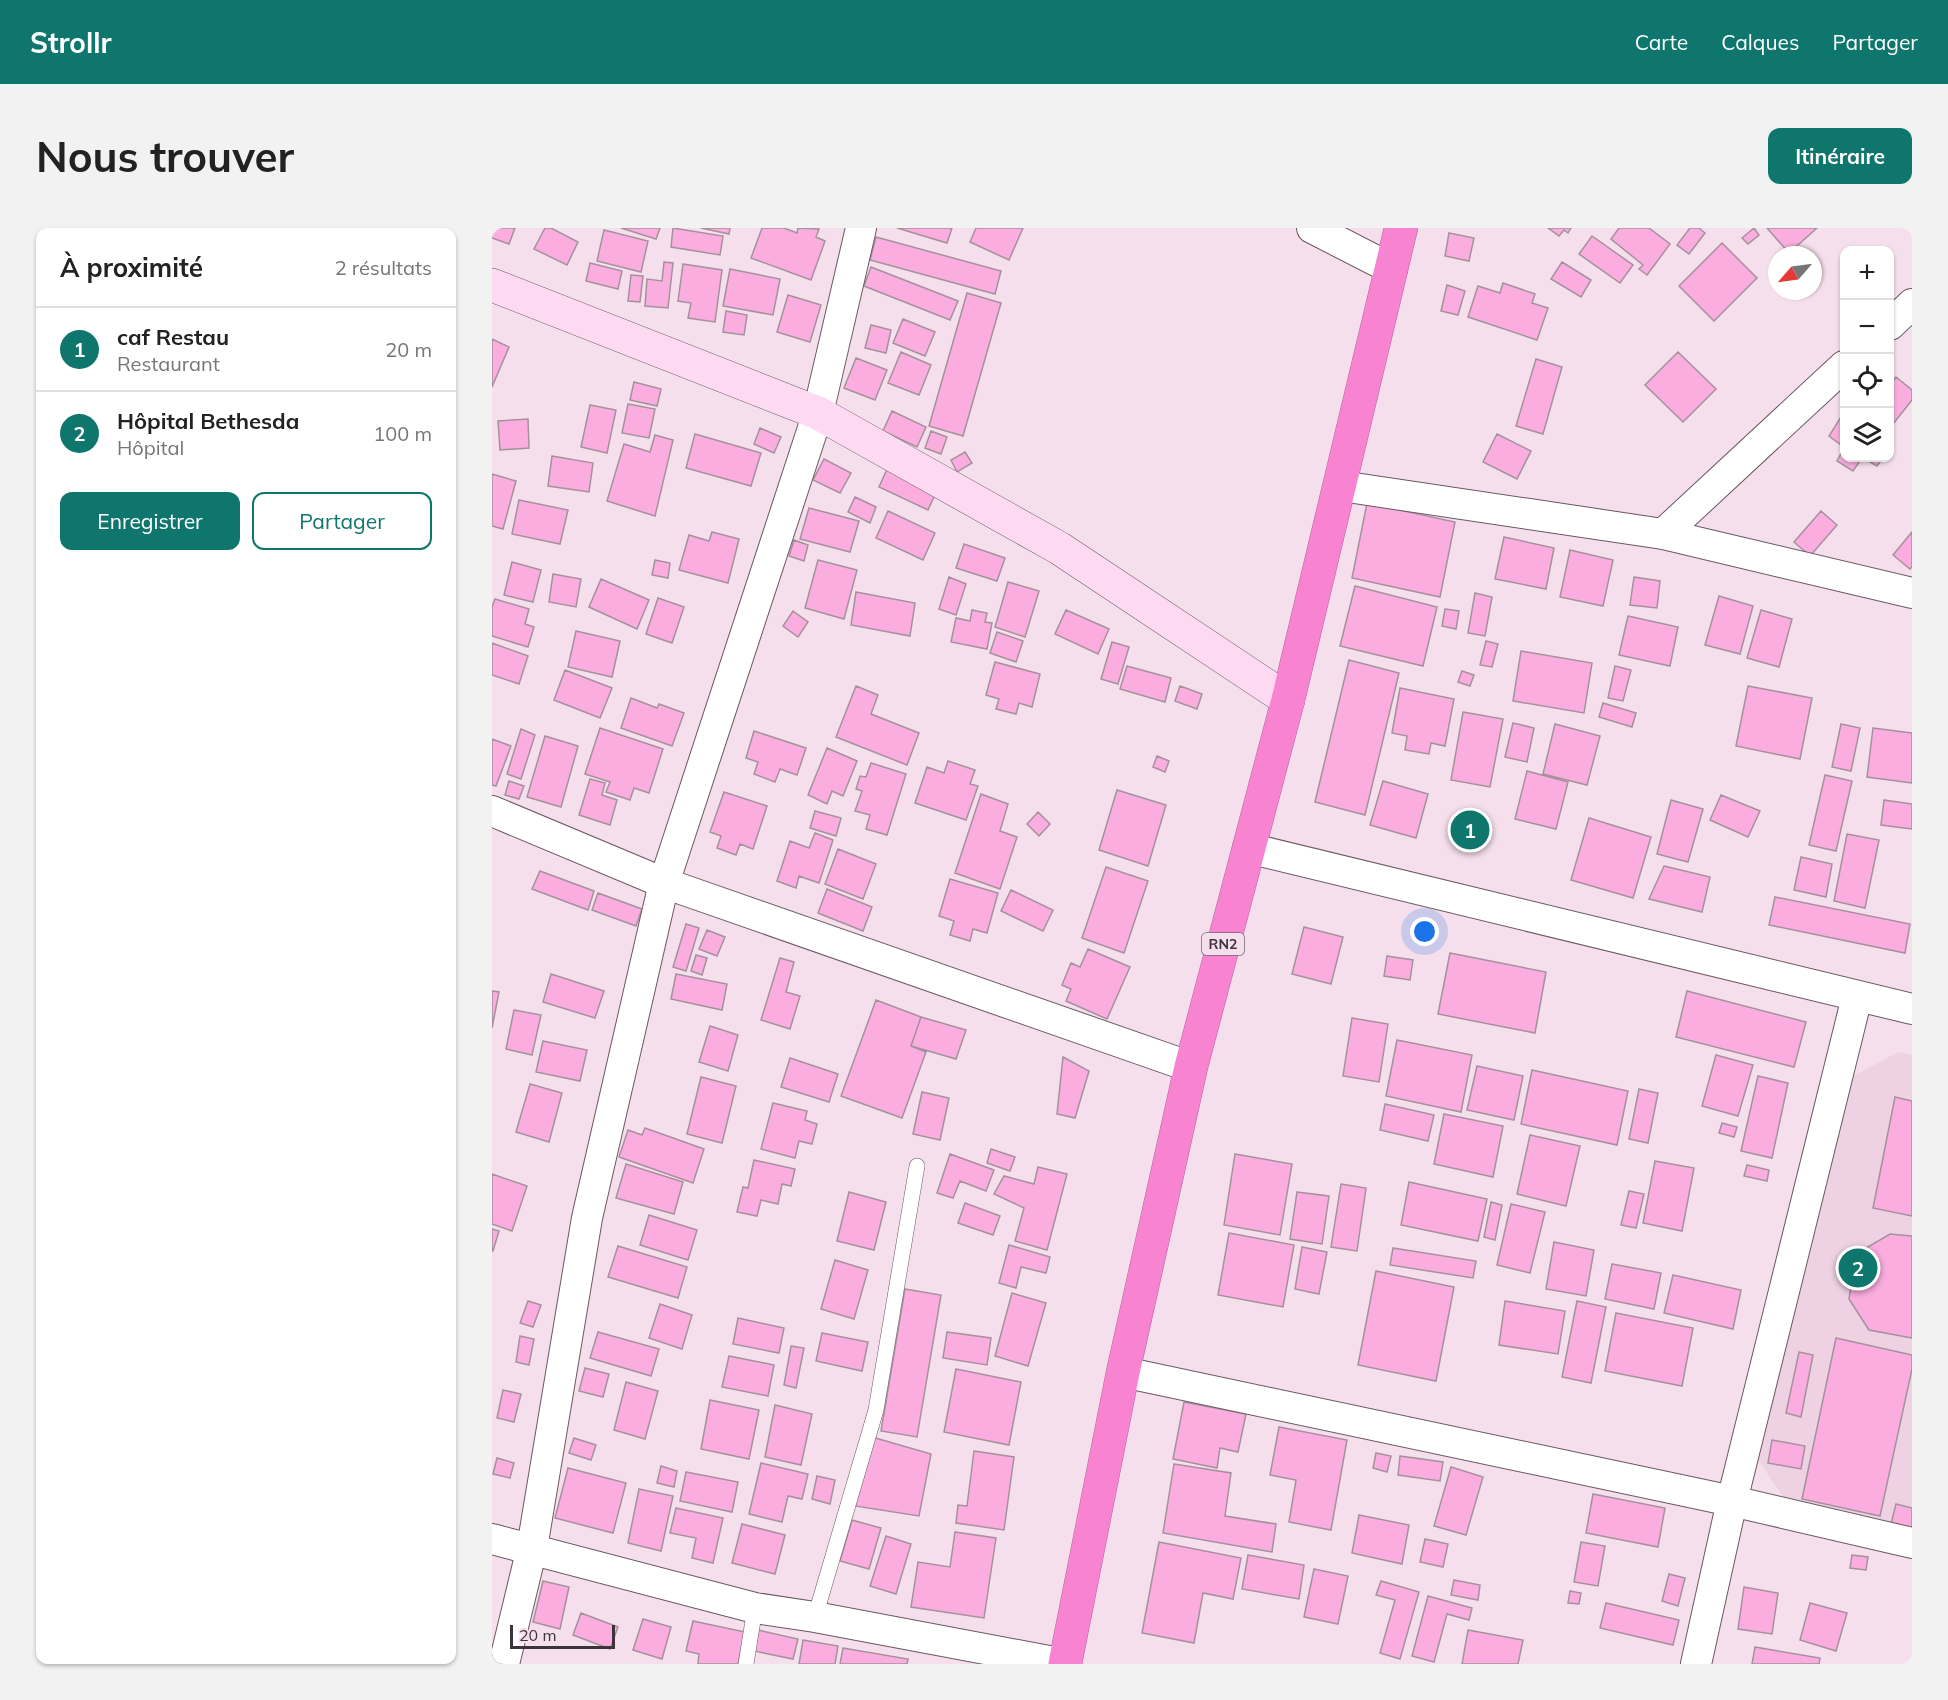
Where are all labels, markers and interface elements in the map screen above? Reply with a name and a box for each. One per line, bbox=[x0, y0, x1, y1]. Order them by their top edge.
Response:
text: Strollr bbox=[30, 25, 112, 60]
text: Carte bbox=[1635, 29, 1688, 55]
text: Calques bbox=[1721, 29, 1799, 55]
text: Partager bbox=[1832, 29, 1918, 55]
button: Itinéraire bbox=[1768, 128, 1912, 184]
text: Nous trouver bbox=[36, 130, 294, 183]
north arrow bbox=[1768, 246, 1822, 300]
map controls bbox=[1840, 246, 1894, 462]
button: + bbox=[1840, 246, 1894, 300]
text: À proximité bbox=[60, 251, 203, 284]
text: 2 résultats bbox=[335, 255, 432, 280]
button: − bbox=[1840, 300, 1894, 354]
text: caf Restau bbox=[117, 323, 229, 351]
text: 1 bbox=[74, 337, 86, 362]
text: 20 m bbox=[385, 337, 432, 362]
text: Restaurant bbox=[117, 351, 220, 376]
button: locate bbox=[1840, 354, 1894, 408]
text: Hôpital Bethesda bbox=[117, 407, 299, 435]
button: layers bbox=[1840, 408, 1894, 462]
text: 2 bbox=[74, 421, 86, 446]
text: 100 m bbox=[373, 421, 432, 446]
text: Hôpital bbox=[117, 435, 184, 460]
button: Enregistrer bbox=[60, 492, 240, 550]
button: Partager bbox=[252, 492, 432, 550]
pin: 1 bbox=[1450, 808, 1490, 852]
your location bbox=[1410, 917, 1439, 946]
road number: RN2 bbox=[1202, 933, 1244, 955]
pin: 2 bbox=[1838, 1246, 1878, 1290]
scale bar bbox=[510, 1622, 615, 1650]
text: 20 m bbox=[519, 1625, 556, 1645]

